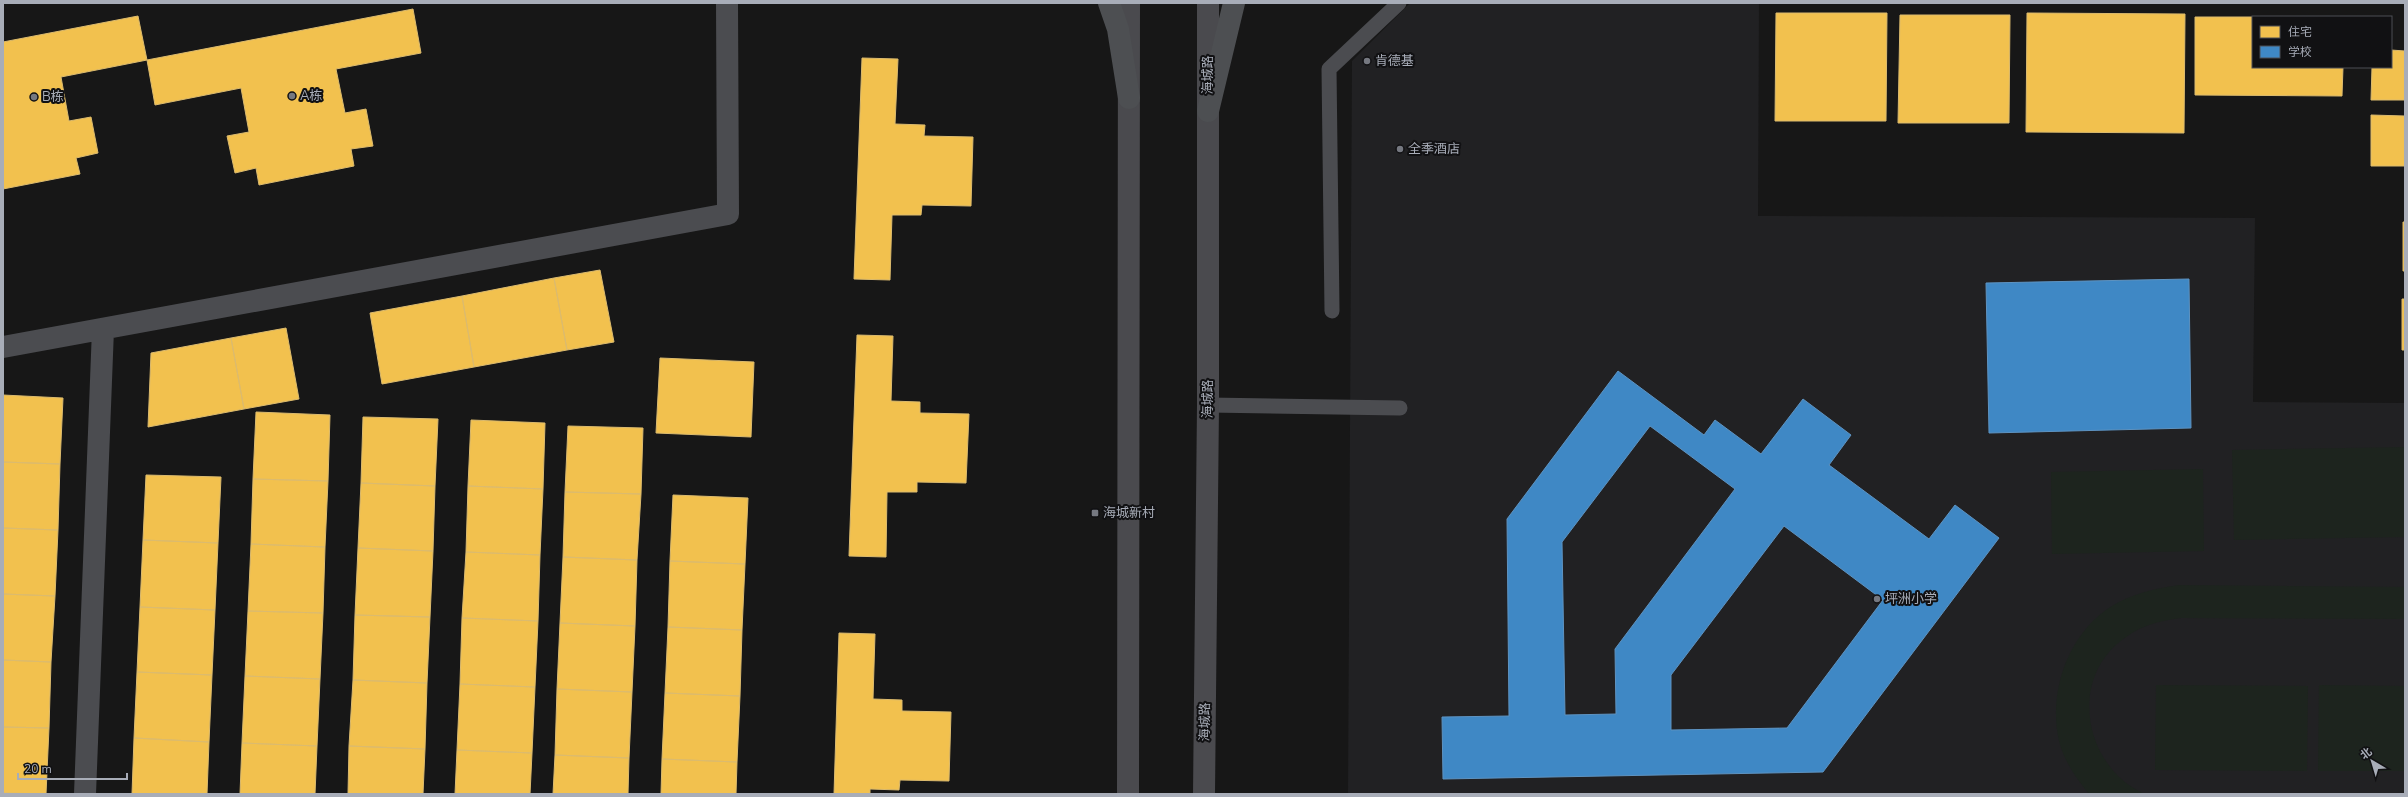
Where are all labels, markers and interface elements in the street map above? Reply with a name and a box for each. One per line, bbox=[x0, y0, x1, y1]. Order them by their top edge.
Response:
legend bbox=[2252, 16, 2392, 68]
text: 住宅 bbox=[2288, 24, 2312, 40]
text: 学校 bbox=[2288, 44, 2312, 60]
place label: 肯德基 bbox=[1375, 52, 1414, 70]
street label: 海城路 bbox=[1199, 55, 1217, 95]
marker: 肯德基 bbox=[1362, 56, 1372, 66]
place label: A栋 bbox=[300, 87, 322, 105]
place label: B栋 bbox=[42, 88, 64, 106]
marker: A栋 bbox=[287, 91, 297, 101]
marker: B栋 bbox=[29, 92, 39, 102]
place label: 全季酒店 bbox=[1408, 140, 1460, 158]
marker: 全季酒店 bbox=[1395, 144, 1405, 154]
street label: 海城路 bbox=[1199, 379, 1217, 419]
place label: 海城新村 bbox=[1103, 504, 1155, 522]
marker: 海城新村 bbox=[1090, 508, 1100, 518]
place label: 坪洲小学 bbox=[1885, 590, 1937, 608]
marker: 坪洲小学 bbox=[1872, 594, 1882, 604]
street label: 海城路 bbox=[1196, 702, 1214, 742]
north arrow bbox=[2352, 741, 2392, 781]
text: 北 bbox=[2357, 744, 2375, 763]
scale bar bbox=[18, 755, 127, 781]
text: 20 m bbox=[24, 761, 52, 777]

